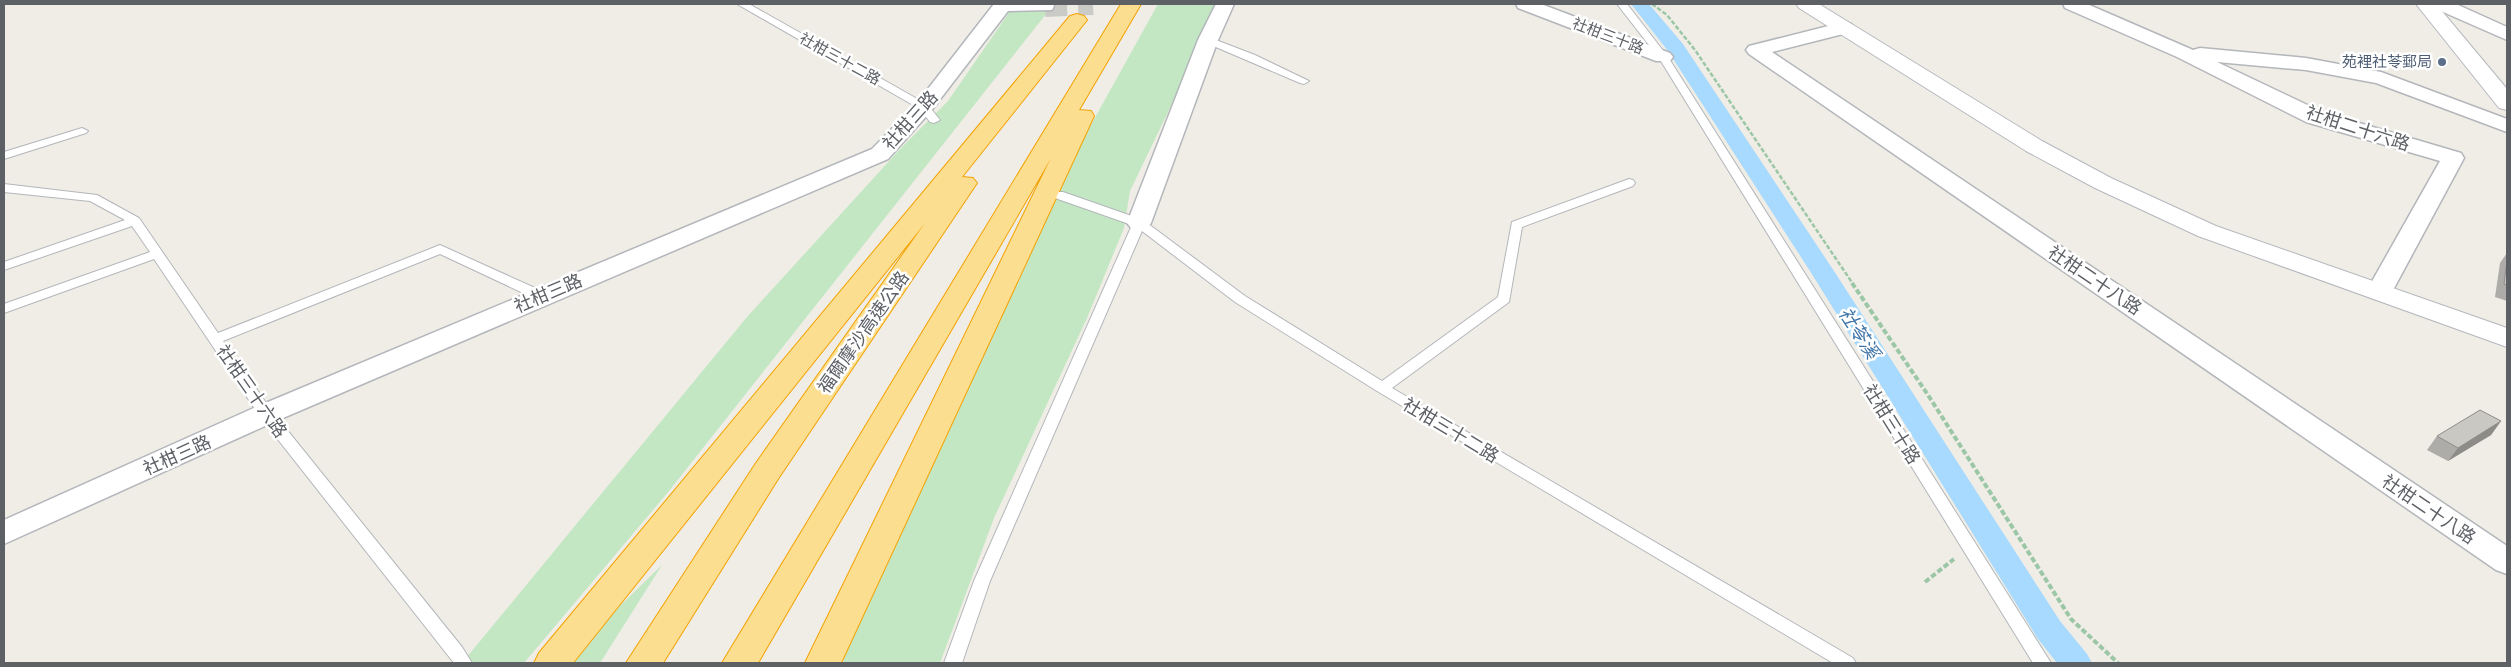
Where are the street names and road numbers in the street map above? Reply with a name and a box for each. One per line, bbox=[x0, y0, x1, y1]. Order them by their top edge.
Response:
street label: 社柑三十路 bbox=[1570, 14, 1646, 58]
street label: 社柑三十二路 bbox=[796, 29, 884, 89]
street label: 社柑三路 bbox=[878, 86, 942, 154]
street label: 社柑二十六路 bbox=[2303, 101, 2413, 155]
street label: 社柑二十八路 bbox=[2044, 241, 2146, 319]
street label: 福爾摩沙高速公路 bbox=[813, 267, 913, 397]
street label: 社柑三路 bbox=[511, 269, 585, 317]
street label: 社柑三十六路 bbox=[212, 341, 292, 441]
street label: 社柑三十路 bbox=[1859, 380, 1925, 468]
street label: 社柑三十二路 bbox=[1399, 393, 1503, 467]
street label: 社柑三路 bbox=[140, 431, 214, 479]
street label: 社柑二十八路 bbox=[2378, 470, 2480, 548]

